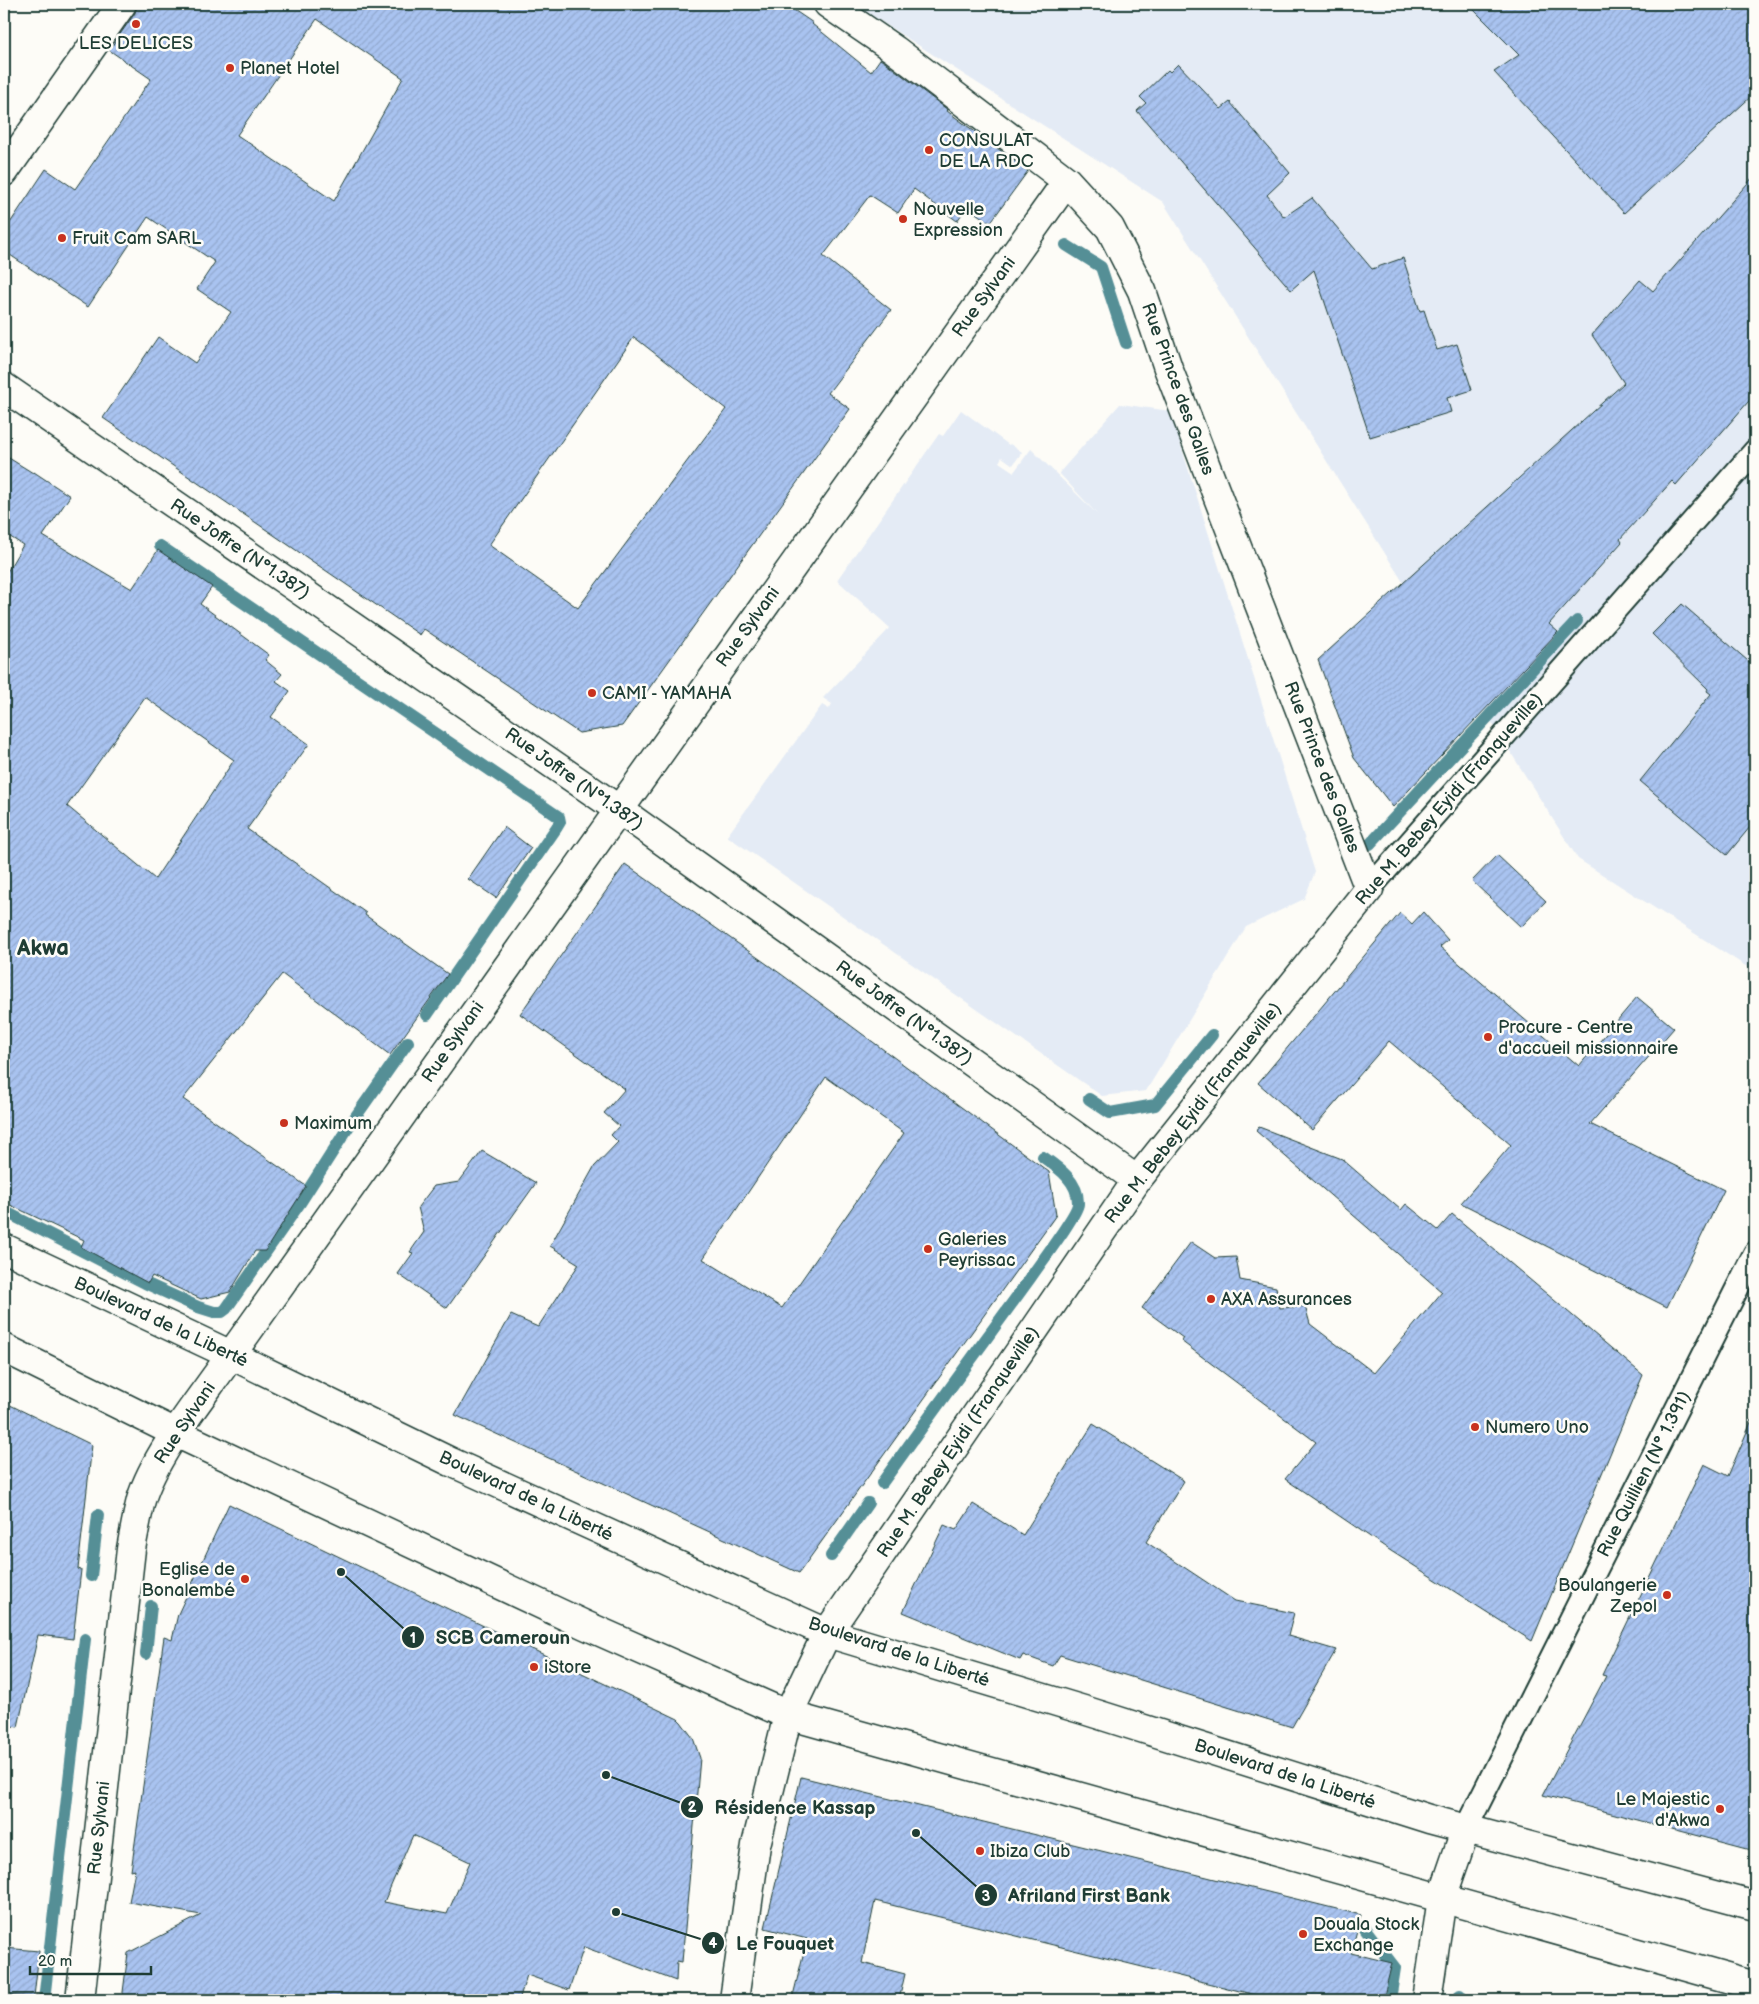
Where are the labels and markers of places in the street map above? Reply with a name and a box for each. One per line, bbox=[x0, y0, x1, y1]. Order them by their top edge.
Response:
marker: LES DELICES bbox=[130, 18, 142, 30]
place label: LES DELICES bbox=[79, 33, 193, 54]
place label: Planet Hotel bbox=[240, 58, 339, 79]
marker: Planet Hotel bbox=[224, 62, 236, 74]
place label: CONSULAT DE LA RDC bbox=[939, 130, 1034, 172]
marker: CONSULAT DE LA RDC bbox=[923, 144, 935, 156]
place label: Nouvelle Expression bbox=[913, 199, 1003, 241]
marker: Nouvelle Expression bbox=[897, 213, 909, 225]
place label: Fruit Cam SARL bbox=[72, 228, 202, 249]
marker: Fruit Cam SARL bbox=[56, 232, 68, 244]
place label: CAMI - YAMAHA bbox=[602, 683, 731, 704]
marker: CAMI - YAMAHA bbox=[586, 687, 598, 699]
place label: Procure - Centre d'accueil missionnaire bbox=[1498, 1017, 1678, 1059]
marker: Procure - Centre d'accueil missionnaire bbox=[1482, 1031, 1494, 1043]
place label: Maximum bbox=[294, 1113, 372, 1134]
marker: Maximum bbox=[278, 1117, 290, 1129]
place label: Galeries Peyrissac bbox=[938, 1229, 1016, 1271]
marker: Galeries Peyrissac bbox=[922, 1243, 934, 1255]
place label: AXA Assurances bbox=[1221, 1289, 1352, 1310]
marker: AXA Assurances bbox=[1205, 1293, 1217, 1305]
place label: Numero Uno bbox=[1485, 1417, 1589, 1438]
marker: Numero Uno bbox=[1469, 1421, 1481, 1433]
place label: Eglise de Bonalembé bbox=[142, 1559, 235, 1601]
marker: Eglise de Bonalembé bbox=[239, 1573, 251, 1585]
place label: Boulangerie Zepol bbox=[1558, 1575, 1657, 1617]
marker: Boulangerie Zepol bbox=[1661, 1589, 1673, 1601]
callout: SCB Cameroun bbox=[401, 1620, 580, 1654]
place label: iStore bbox=[544, 1657, 591, 1678]
marker: iStore bbox=[528, 1661, 540, 1673]
place label: Le Majestic d'Akwa bbox=[1616, 1789, 1710, 1831]
callout: Résidence Kassap bbox=[680, 1790, 886, 1824]
marker: Le Majestic d'Akwa bbox=[1714, 1803, 1726, 1815]
place label: Ibiza Club bbox=[990, 1841, 1070, 1862]
marker: Ibiza Club bbox=[974, 1845, 986, 1857]
callout: Afriland First Bank bbox=[973, 1878, 1180, 1912]
place label: Douala Stock Exchange bbox=[1313, 1914, 1419, 1956]
callout: Le Fouquet bbox=[701, 1926, 844, 1960]
marker: Douala Stock Exchange bbox=[1297, 1928, 1309, 1940]

